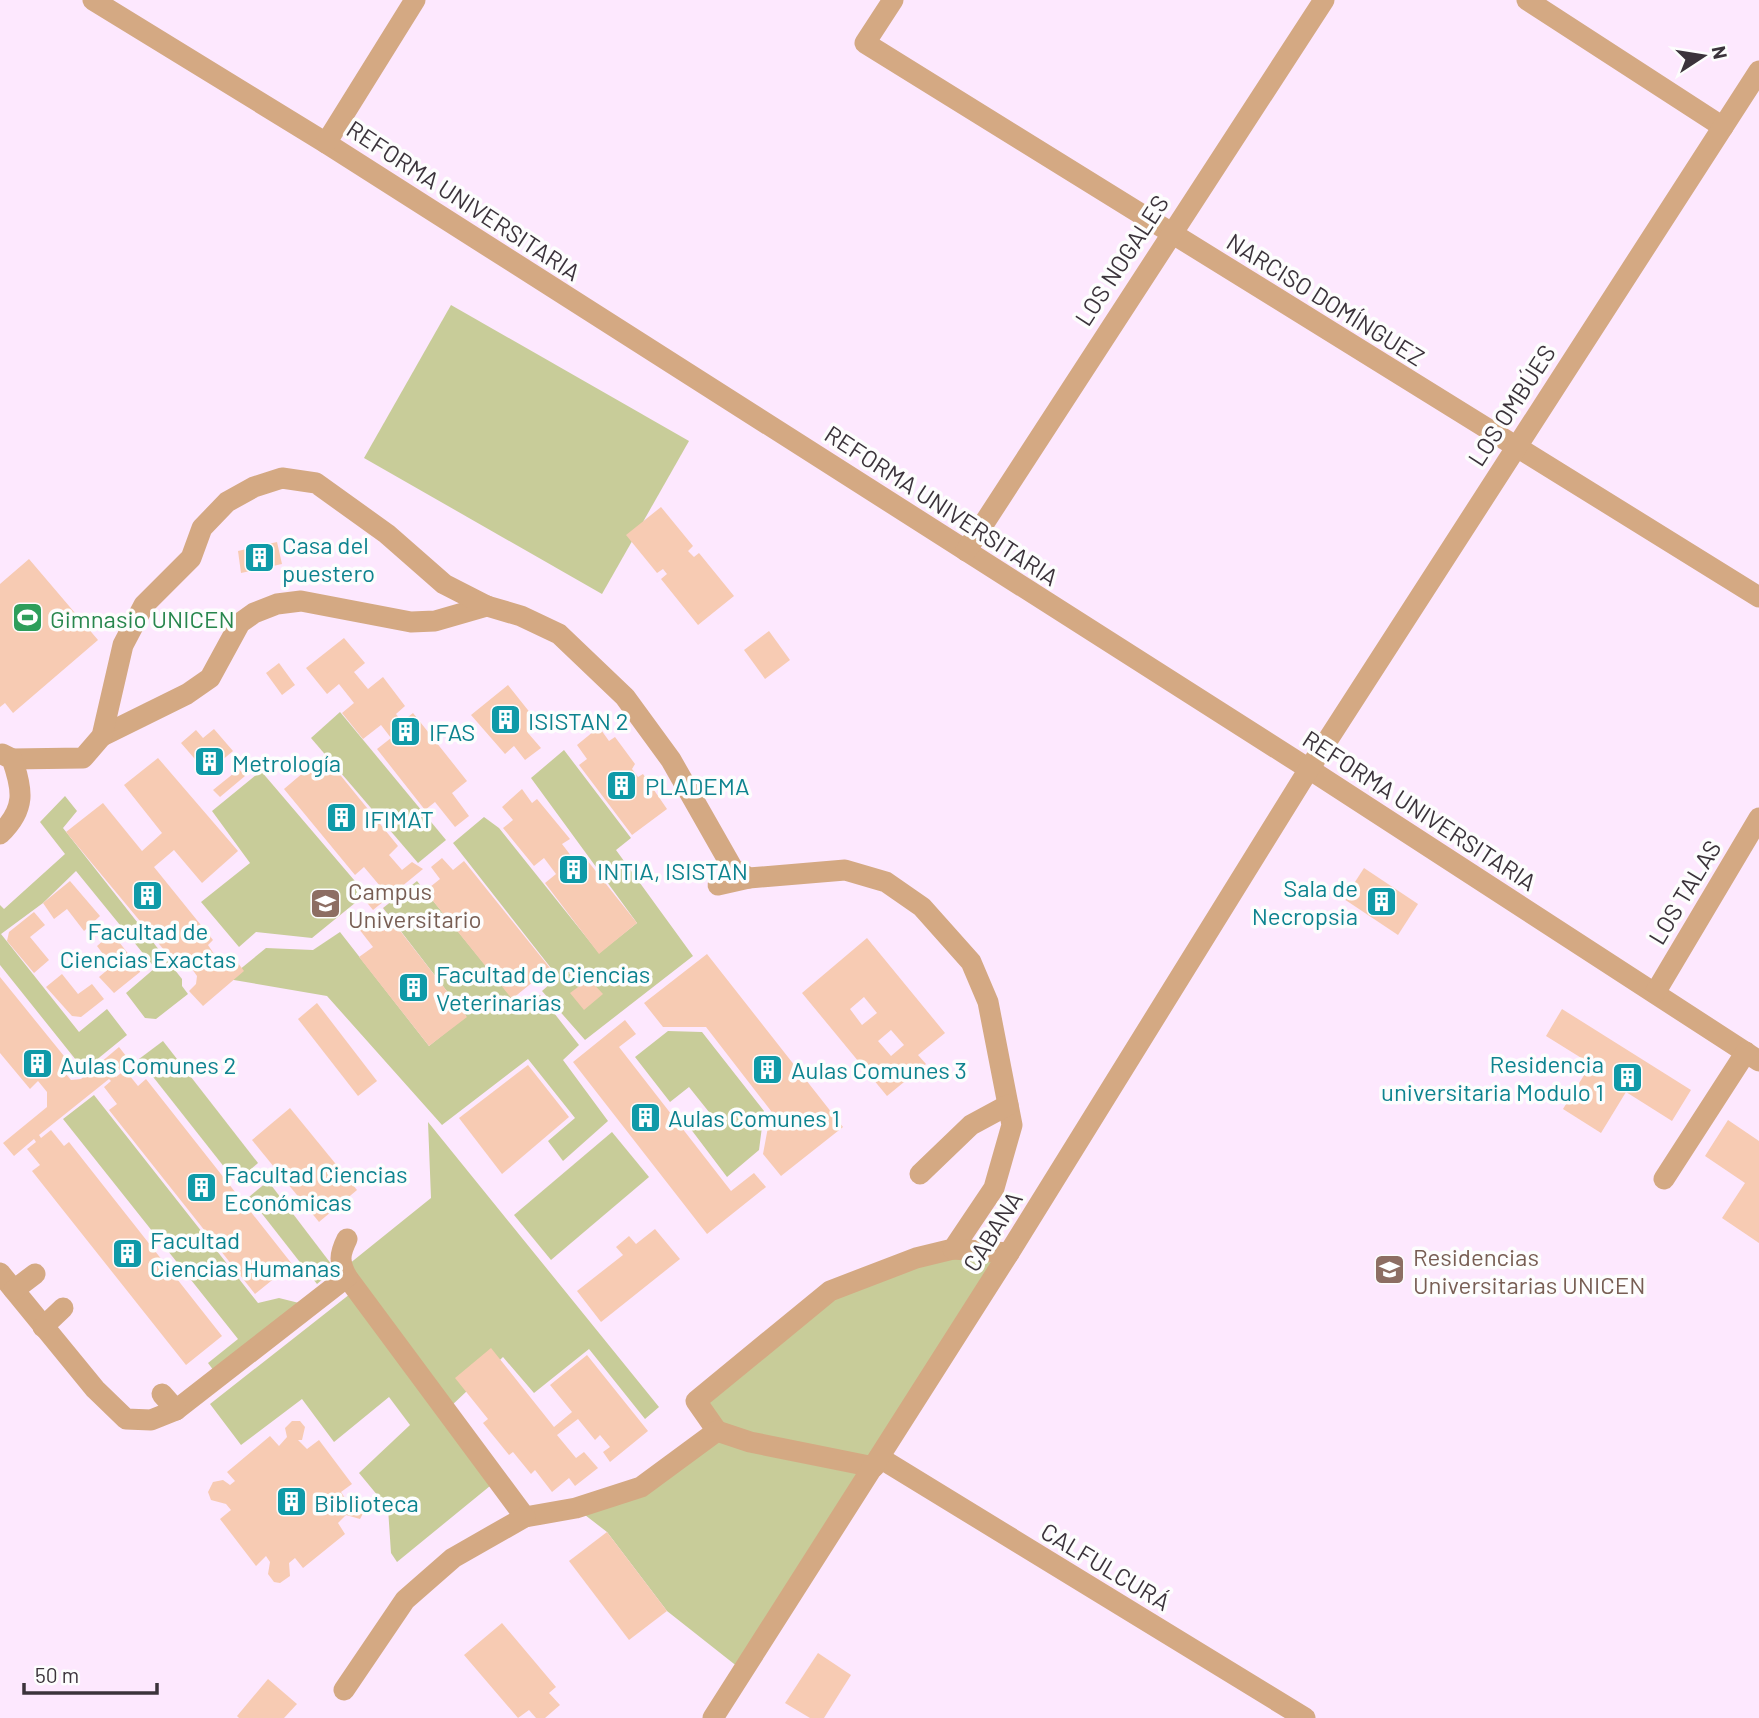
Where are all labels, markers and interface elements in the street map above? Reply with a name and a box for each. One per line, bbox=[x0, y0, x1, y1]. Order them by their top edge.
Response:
north arrow bbox=[1668, 21, 1738, 91]
text: N bbox=[1708, 44, 1733, 61]
street label: REFORMA UNIVERSITARIA bbox=[342, 114, 586, 286]
street label: LOS NOGALES bbox=[1068, 189, 1174, 331]
street label: NARCISO DOMÍNGUEZ bbox=[1222, 226, 1430, 372]
street label: LOS OMBÚES bbox=[1461, 339, 1561, 471]
street label: REFORMA UNIVERSITARIA bbox=[820, 419, 1064, 591]
place label: Casa del puestero bbox=[282, 530, 375, 587]
building icon: Casa del puestero bbox=[242, 541, 276, 575]
sports icon: Gimnasio UNICEN bbox=[10, 601, 44, 635]
place label: Gimnasio UNICEN bbox=[50, 604, 235, 633]
building icon: ISISTAN 2 bbox=[488, 703, 522, 737]
place label: ISISTAN 2 bbox=[528, 706, 629, 735]
building icon: IFAS bbox=[389, 714, 423, 748]
place label: IFAS bbox=[429, 717, 475, 746]
street label: REFORMA UNIVERSITARIA bbox=[1298, 724, 1542, 896]
building icon: Metrología bbox=[192, 745, 226, 779]
place label: Metrología bbox=[232, 748, 341, 777]
building icon: PLADEMA bbox=[605, 768, 639, 802]
place label: PLADEMA bbox=[645, 771, 750, 800]
building icon: IFIMAT bbox=[324, 801, 358, 835]
place label: IFIMAT bbox=[364, 804, 434, 833]
street label: LOS TALAS bbox=[1642, 835, 1726, 949]
building icon: INTIA, ISISTAN bbox=[557, 853, 591, 887]
place label: INTIA, ISISTAN bbox=[597, 856, 748, 885]
place label: Sala de Necropsia bbox=[1252, 873, 1358, 930]
place label: Campus Universitario bbox=[348, 876, 482, 933]
building icon: Facultad de Ciencias Exactas bbox=[131, 879, 165, 913]
building icon: Sala de Necropsia bbox=[1364, 884, 1398, 918]
school or university icon: Campus Universitario bbox=[308, 887, 342, 921]
place label: Facultad de Ciencias Exactas bbox=[60, 916, 236, 973]
place label: Facultad de Ciencias Veterinarias bbox=[436, 959, 650, 1016]
building icon: Facultad de Ciencias Veterinarias bbox=[396, 970, 430, 1004]
building icon: Aulas Comunes 2 bbox=[20, 1047, 54, 1081]
place label: Residencia universitaria Modulo 1 bbox=[1381, 1049, 1604, 1106]
place label: Aulas Comunes 2 bbox=[60, 1050, 236, 1079]
building icon: Aulas Comunes 3 bbox=[751, 1052, 785, 1086]
place label: Aulas Comunes 3 bbox=[791, 1055, 967, 1084]
building icon: Residencia universitaria Modulo 1 bbox=[1610, 1060, 1644, 1094]
building icon: Aulas Comunes 1 bbox=[628, 1100, 662, 1134]
place label: Aulas Comunes 1 bbox=[668, 1103, 840, 1132]
place label: Facultad Ciencias Económicas bbox=[224, 1159, 408, 1216]
building icon: Facultad Ciencias Económicas bbox=[184, 1170, 218, 1204]
street label: CABANA bbox=[956, 1186, 1028, 1276]
place label: Facultad Ciencias Humanas bbox=[150, 1225, 341, 1282]
building icon: Facultad Ciencias Humanas bbox=[110, 1236, 144, 1270]
place label: Residencias Universitarias UNICEN bbox=[1413, 1242, 1646, 1299]
school or university icon: Residencias Universitarias UNICEN bbox=[1373, 1253, 1407, 1287]
building icon: Biblioteca bbox=[274, 1485, 308, 1519]
place label: Biblioteca bbox=[314, 1488, 419, 1517]
street label: CALFULCURÁ bbox=[1036, 1516, 1176, 1616]
scale bar bbox=[24, 1652, 158, 1696]
text: 50 m bbox=[35, 1662, 79, 1687]

